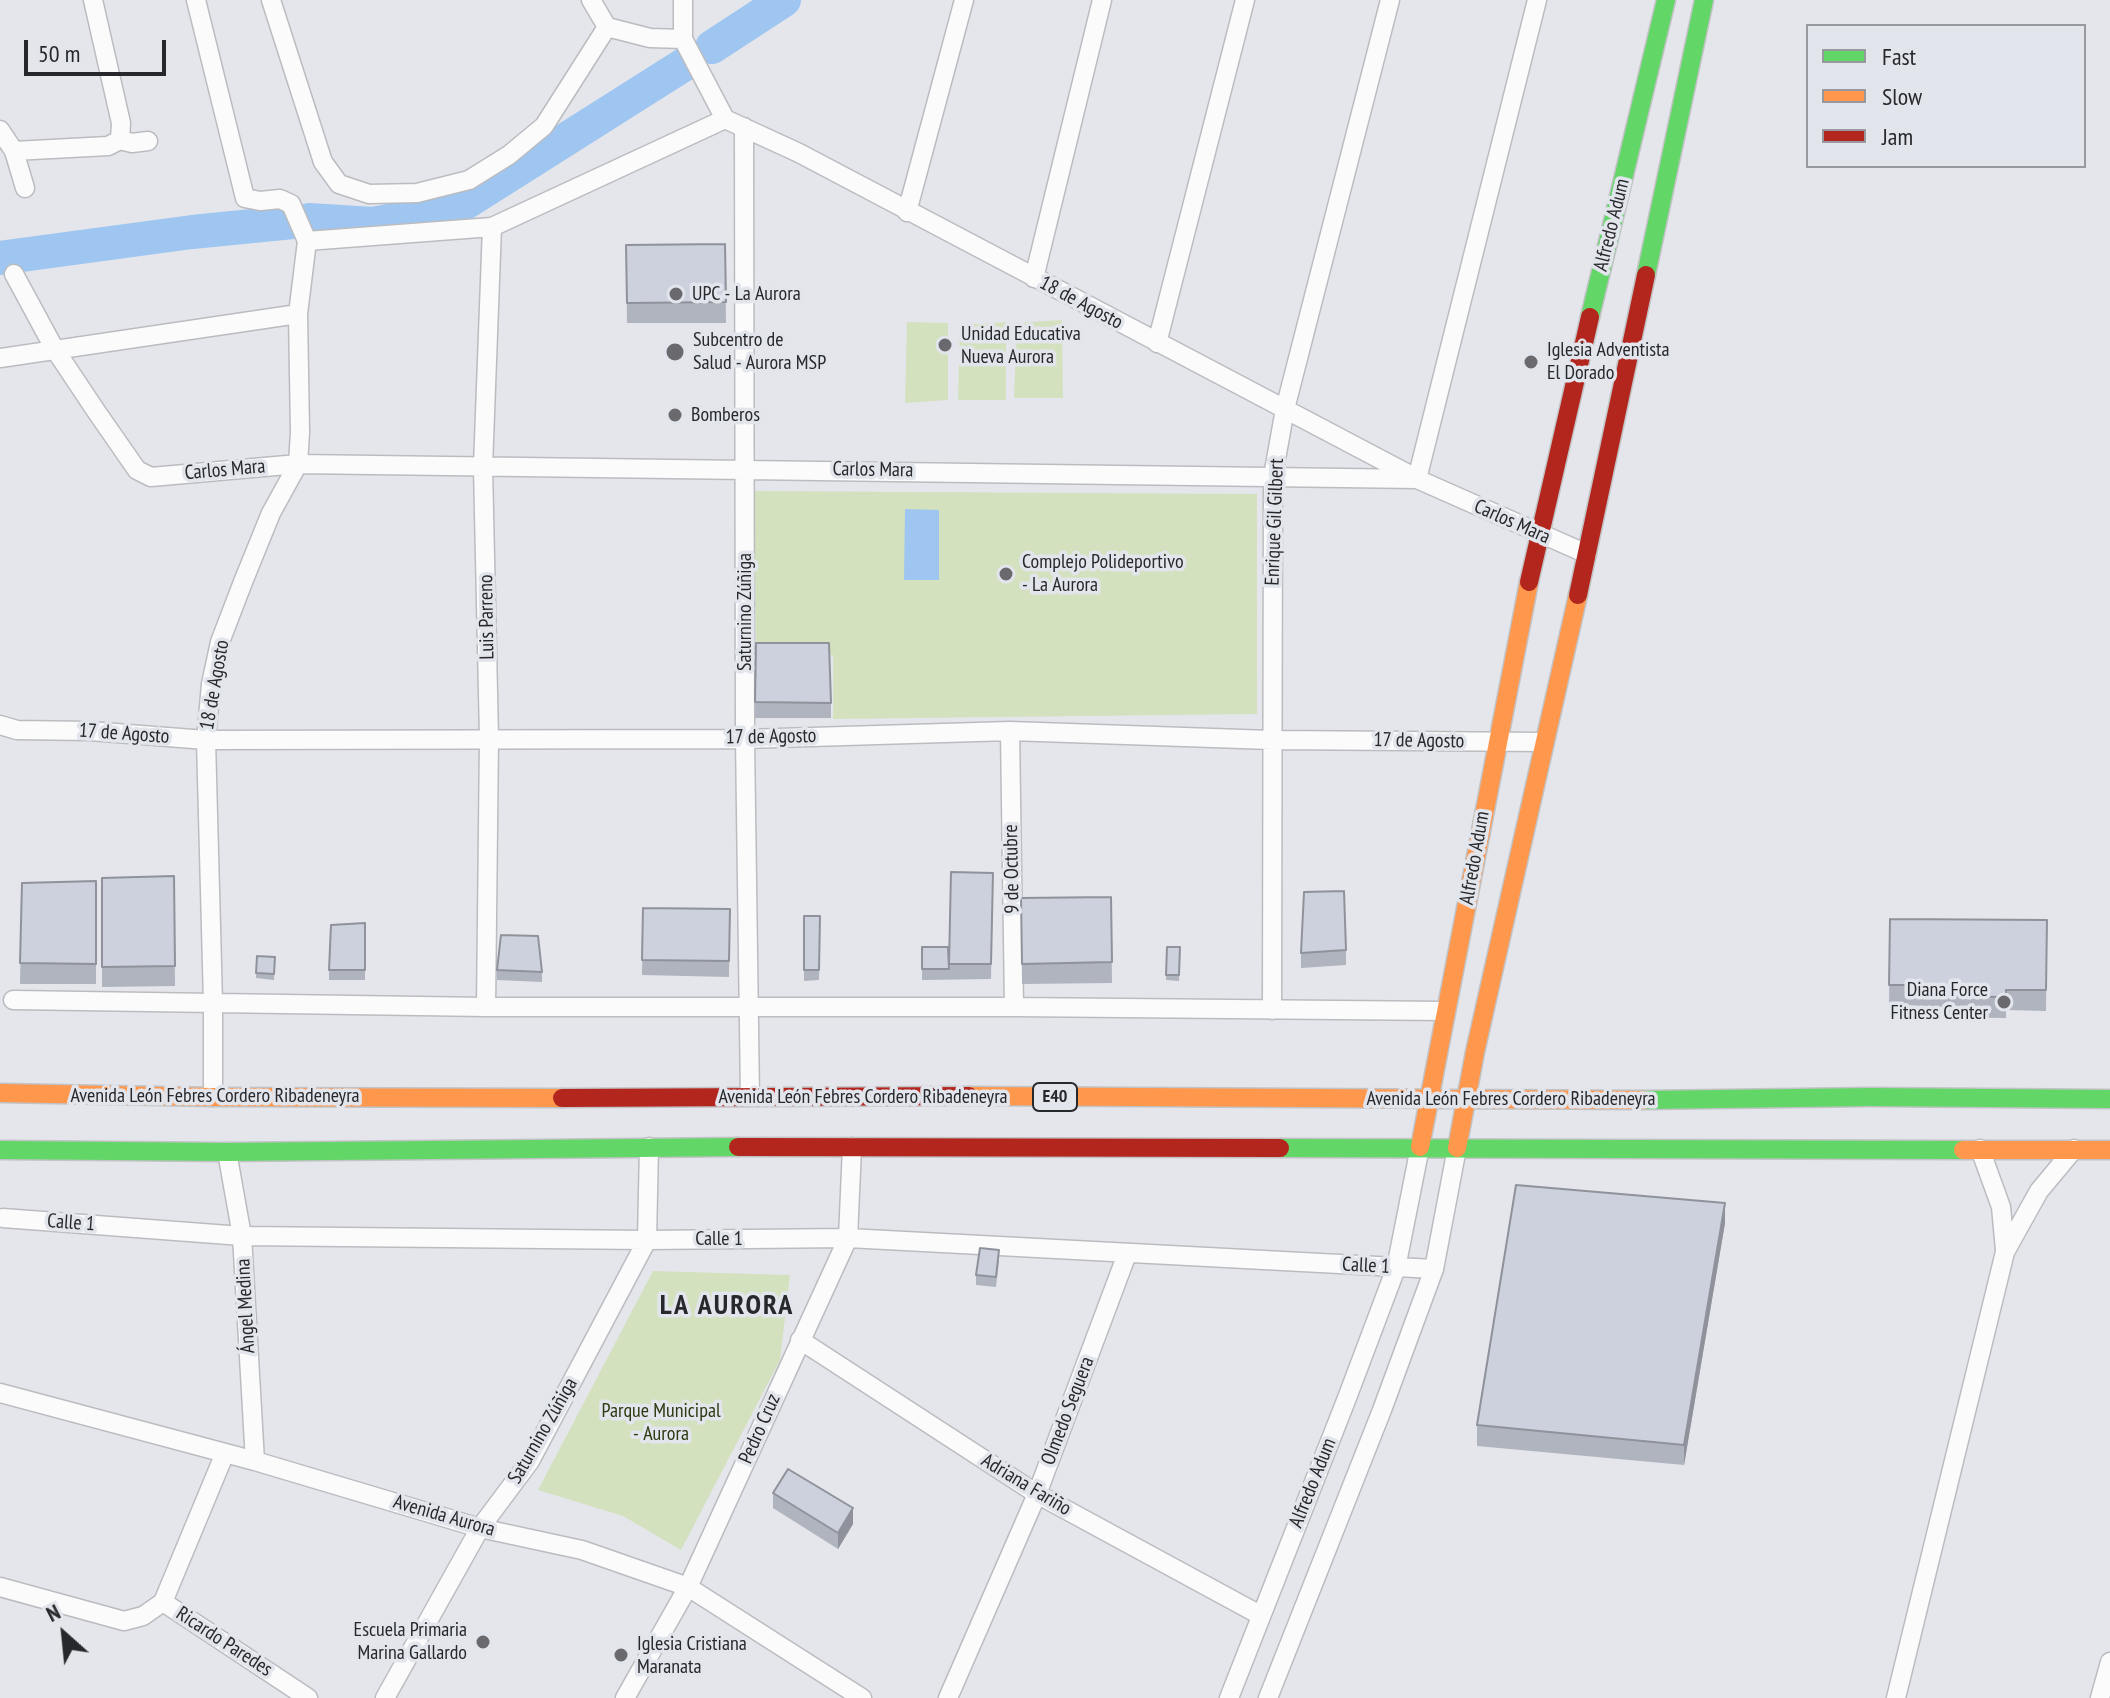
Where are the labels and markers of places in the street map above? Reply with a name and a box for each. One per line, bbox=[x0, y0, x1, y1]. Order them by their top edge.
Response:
place label: UPC - La Aurora bbox=[692, 282, 801, 306]
marker: UPC - La Aurora bbox=[667, 285, 685, 303]
place label: Unidad Educativa Nueva Aurora bbox=[961, 322, 1081, 369]
place label: Subcentro de Salud - Aurora MSP bbox=[693, 328, 826, 375]
marker: Unidad Educativa Nueva Aurora bbox=[936, 336, 954, 354]
place label: Iglesia Adventista El Dorado bbox=[1547, 338, 1670, 385]
marker: Subcentro de Salud - Aurora MSP bbox=[664, 341, 686, 363]
marker: Iglesia Adventista El Dorado bbox=[1522, 353, 1540, 371]
place label: Bomberos bbox=[691, 403, 760, 427]
marker: Bomberos bbox=[666, 406, 684, 424]
place label: Complejo Polideportivo - La Aurora bbox=[1022, 550, 1184, 597]
marker: Complejo Polideportivo - La Aurora bbox=[997, 565, 1015, 583]
place label: Diana Force Fitness Center bbox=[1890, 978, 1988, 1025]
marker: Diana Force Fitness Center bbox=[1995, 993, 2013, 1011]
place label: Escuela Primaria Marina Gallardo bbox=[354, 1618, 467, 1665]
place label: Iglesia Cristiana Maranata bbox=[637, 1632, 747, 1679]
marker: Escuela Primaria Marina Gallardo bbox=[474, 1633, 492, 1651]
marker: Iglesia Cristiana Maranata bbox=[612, 1646, 630, 1664]

